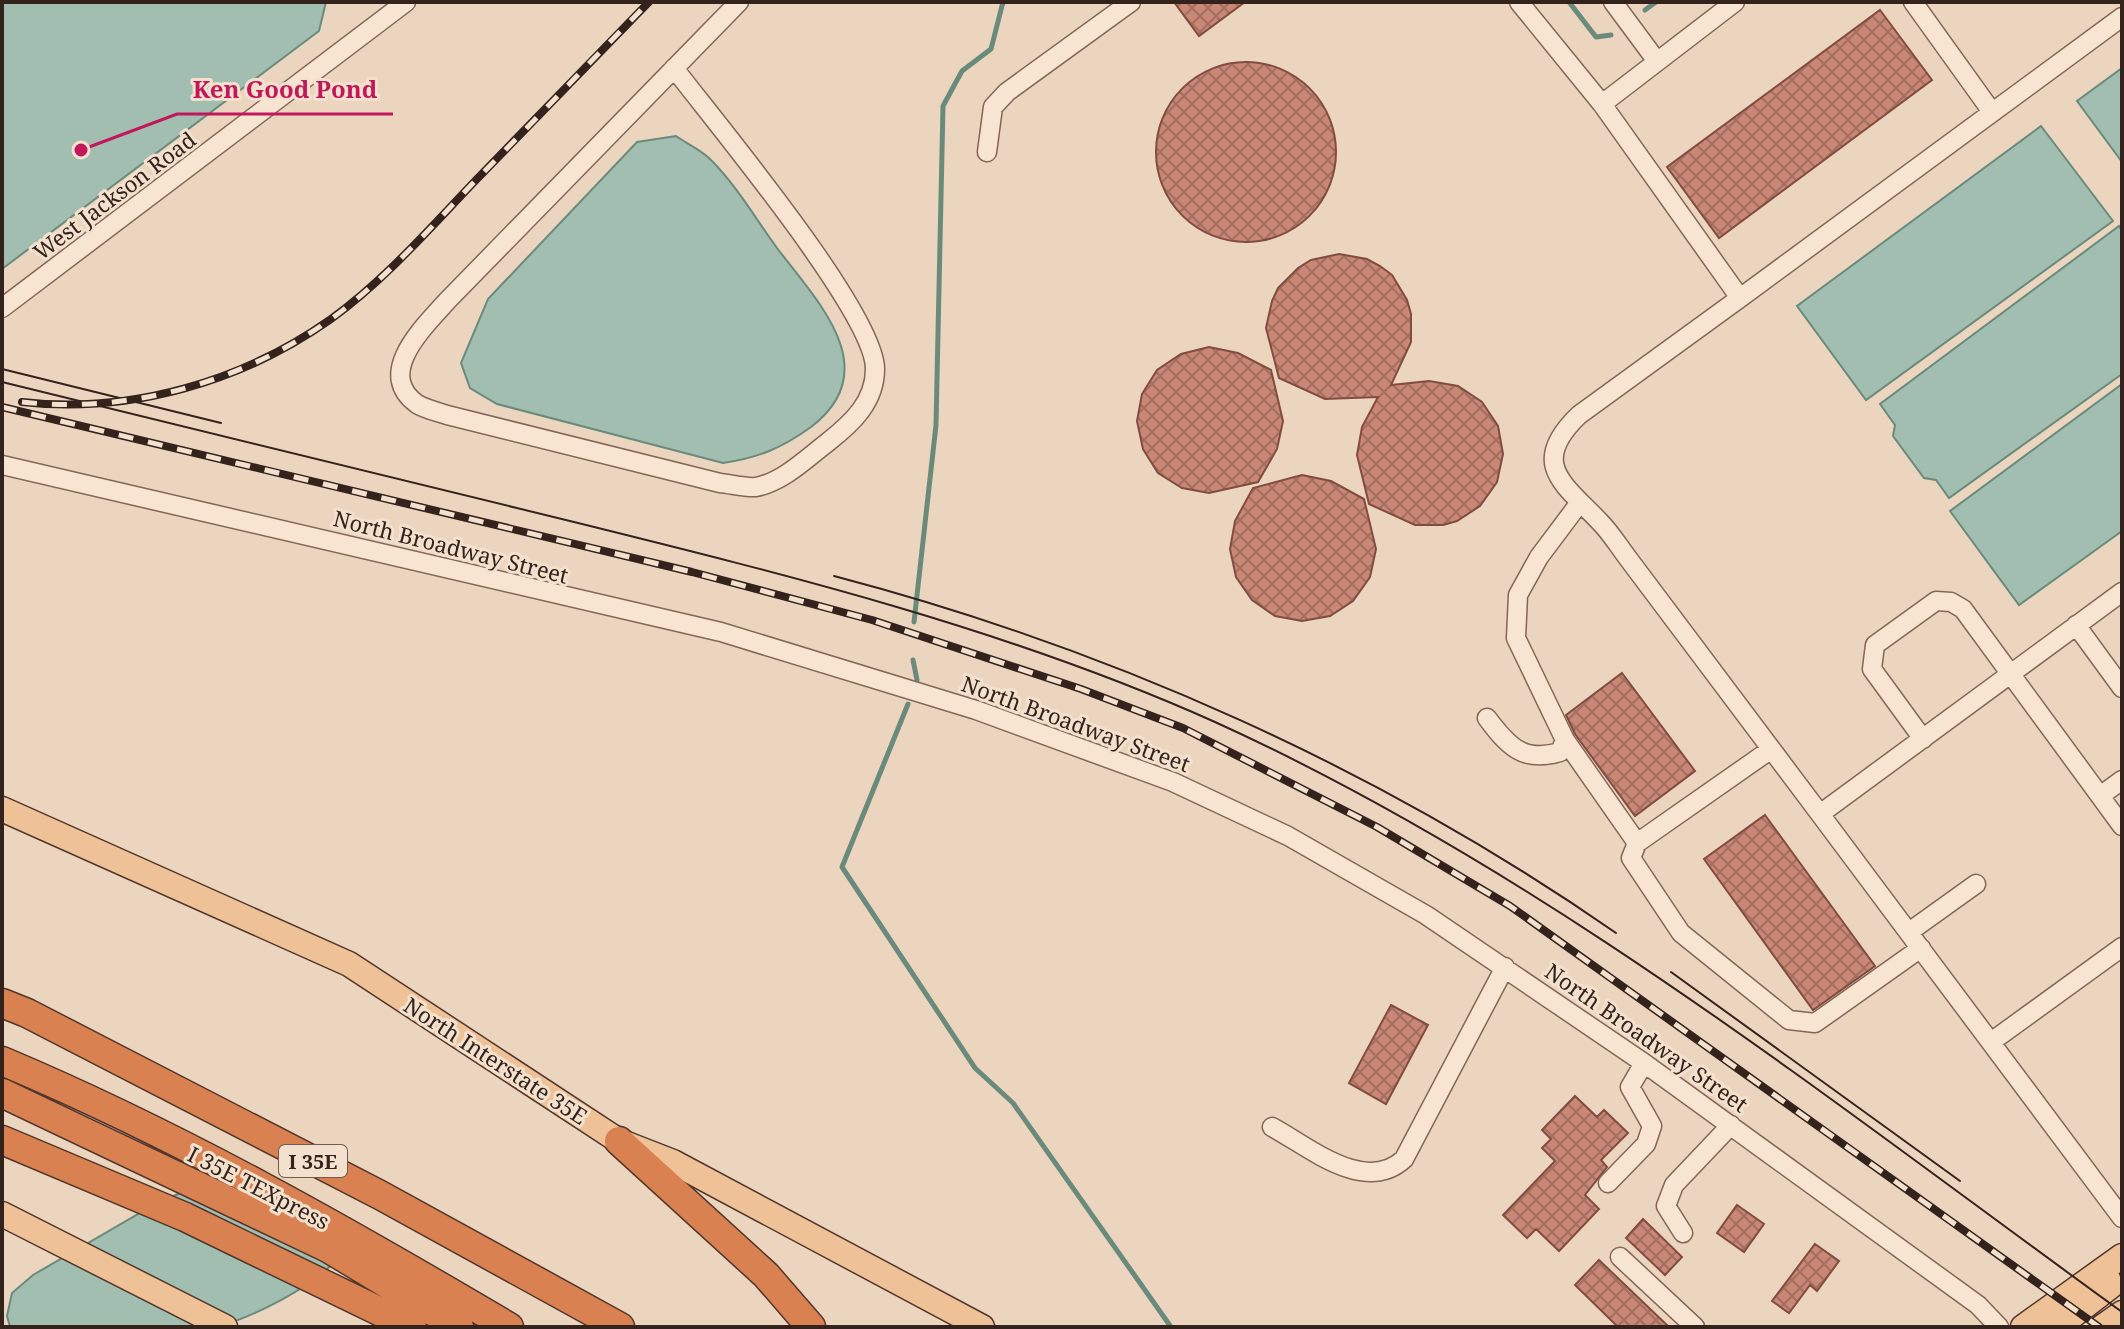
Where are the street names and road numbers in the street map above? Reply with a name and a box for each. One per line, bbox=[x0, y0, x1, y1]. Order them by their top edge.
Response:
street label: West Jackson Road bbox=[27, 124, 202, 266]
street label: North Broadway Street bbox=[330, 502, 572, 590]
street label: North Broadway Street bbox=[958, 668, 1195, 778]
street label: North Broadway Street bbox=[1540, 956, 1755, 1119]
street label: North Interstate 35E bbox=[399, 989, 593, 1131]
street label: I 35E TEXpress bbox=[183, 1138, 335, 1236]
road number: I 35E bbox=[279, 1145, 347, 1177]

